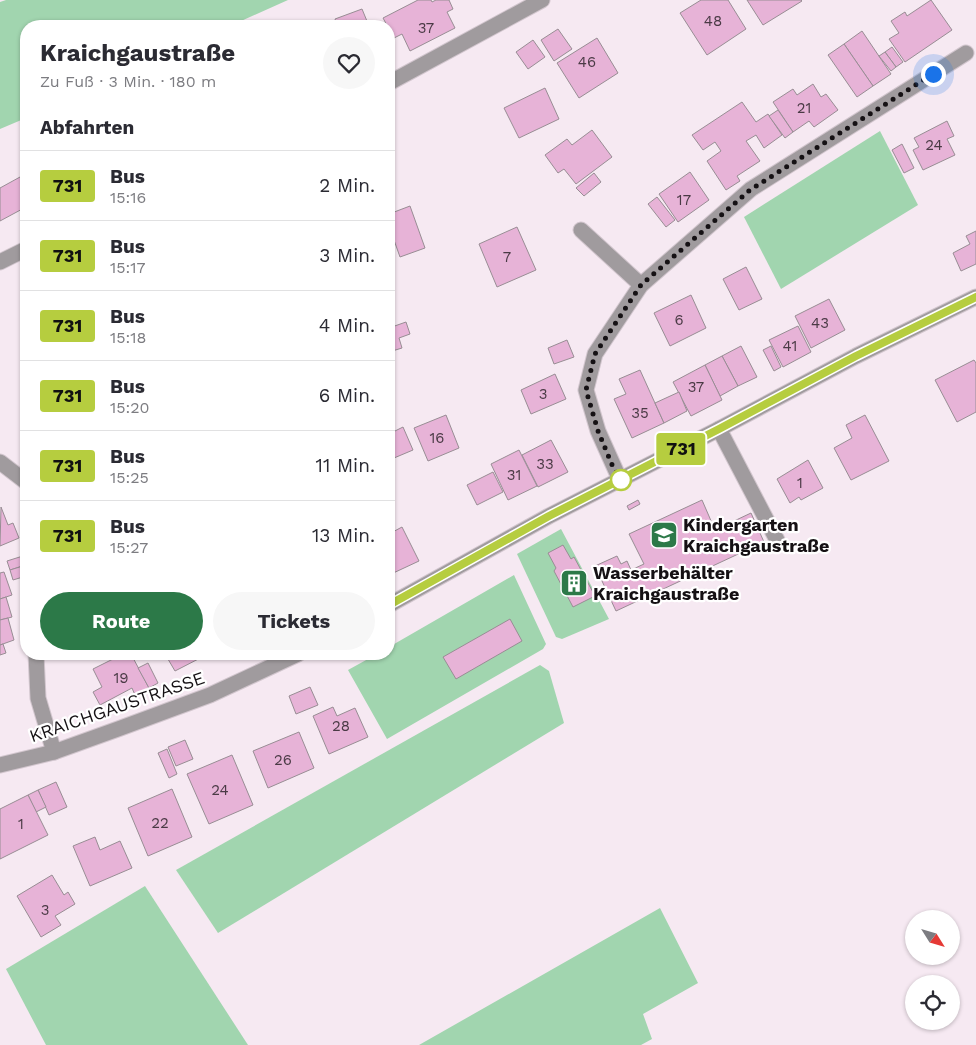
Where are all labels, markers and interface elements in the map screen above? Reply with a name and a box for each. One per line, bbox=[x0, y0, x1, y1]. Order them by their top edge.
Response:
house number: 48 bbox=[704, 12, 722, 30]
house number: 37 bbox=[418, 19, 434, 37]
button: heart bbox=[323, 37, 375, 89]
text: Kraichgaustraße bbox=[40, 39, 235, 67]
house number: 46 bbox=[578, 53, 596, 71]
your location bbox=[921, 62, 946, 87]
text: Zu Fuß · 3 Min. · 180 m bbox=[40, 72, 216, 91]
house number: 21 bbox=[797, 99, 811, 117]
text: Abfahrten bbox=[40, 116, 134, 139]
house number: 24 bbox=[925, 136, 943, 154]
text: Bus bbox=[110, 165, 145, 188]
text: 2 Min. bbox=[319, 174, 375, 197]
text: 731 bbox=[53, 175, 82, 196]
text: 15:16 bbox=[110, 188, 146, 207]
house number: 17 bbox=[677, 191, 691, 209]
text: Bus bbox=[110, 235, 145, 258]
text: 3 Min. bbox=[319, 244, 375, 267]
text: 731 bbox=[53, 245, 82, 266]
house number: 7 bbox=[503, 248, 511, 266]
text: 15:17 bbox=[110, 258, 146, 277]
text: Bus bbox=[110, 305, 145, 328]
house number: 6 bbox=[674, 311, 684, 329]
text: 4 Min. bbox=[319, 314, 375, 337]
house number: 43 bbox=[811, 314, 829, 332]
text: 731 bbox=[53, 315, 82, 336]
text: 15:18 bbox=[110, 328, 146, 347]
house number: 41 bbox=[783, 337, 797, 355]
text: Bus bbox=[110, 375, 145, 398]
house number: 37 bbox=[688, 378, 704, 396]
text: 6 Min. bbox=[319, 384, 375, 407]
text: 731 bbox=[53, 385, 82, 406]
house number: 3 bbox=[539, 385, 547, 403]
text: 15:20 bbox=[110, 398, 150, 417]
house number: 35 bbox=[631, 404, 649, 422]
house number: 16 bbox=[430, 429, 444, 447]
line badge: 731 bbox=[652, 433, 710, 465]
text: 731 bbox=[666, 438, 696, 459]
text: Bus bbox=[110, 445, 145, 468]
text: 11 Min. bbox=[316, 454, 375, 477]
text: 731 bbox=[53, 455, 82, 476]
house number: 33 bbox=[536, 455, 554, 473]
house number: 31 bbox=[507, 466, 521, 484]
text: 15:25 bbox=[110, 468, 149, 487]
unlabelled marker bbox=[610, 469, 632, 491]
house number: 1 bbox=[797, 474, 803, 492]
place label: Kindergarten Kraichgaustraße bbox=[683, 514, 829, 556]
text: Bus bbox=[110, 515, 145, 538]
school or university icon: Kindergarten Kraichgaustraße bbox=[649, 520, 679, 550]
text: 13 Min. bbox=[312, 524, 375, 547]
text: 731 bbox=[53, 525, 82, 546]
text: 15:27 bbox=[110, 538, 148, 557]
place label: Wasserbehälter Kraichgaustraße bbox=[593, 562, 739, 604]
building icon: Wasserbehälter Kraichgaustraße bbox=[559, 568, 589, 598]
button: Route bbox=[40, 592, 203, 650]
button: Tickets bbox=[213, 592, 375, 650]
street label: KRAICHGAUSTRASSE bbox=[26, 667, 207, 746]
house number: 19 bbox=[113, 669, 129, 687]
house number: 28 bbox=[332, 717, 350, 735]
house number: 26 bbox=[274, 751, 292, 769]
house number: 24 bbox=[211, 781, 229, 799]
house number: 22 bbox=[151, 814, 169, 832]
house number: 1 bbox=[18, 815, 24, 833]
house number: 3 bbox=[41, 901, 49, 919]
north arrow bbox=[905, 910, 960, 965]
map controls bbox=[905, 910, 960, 1030]
button: locate bbox=[905, 975, 960, 1030]

